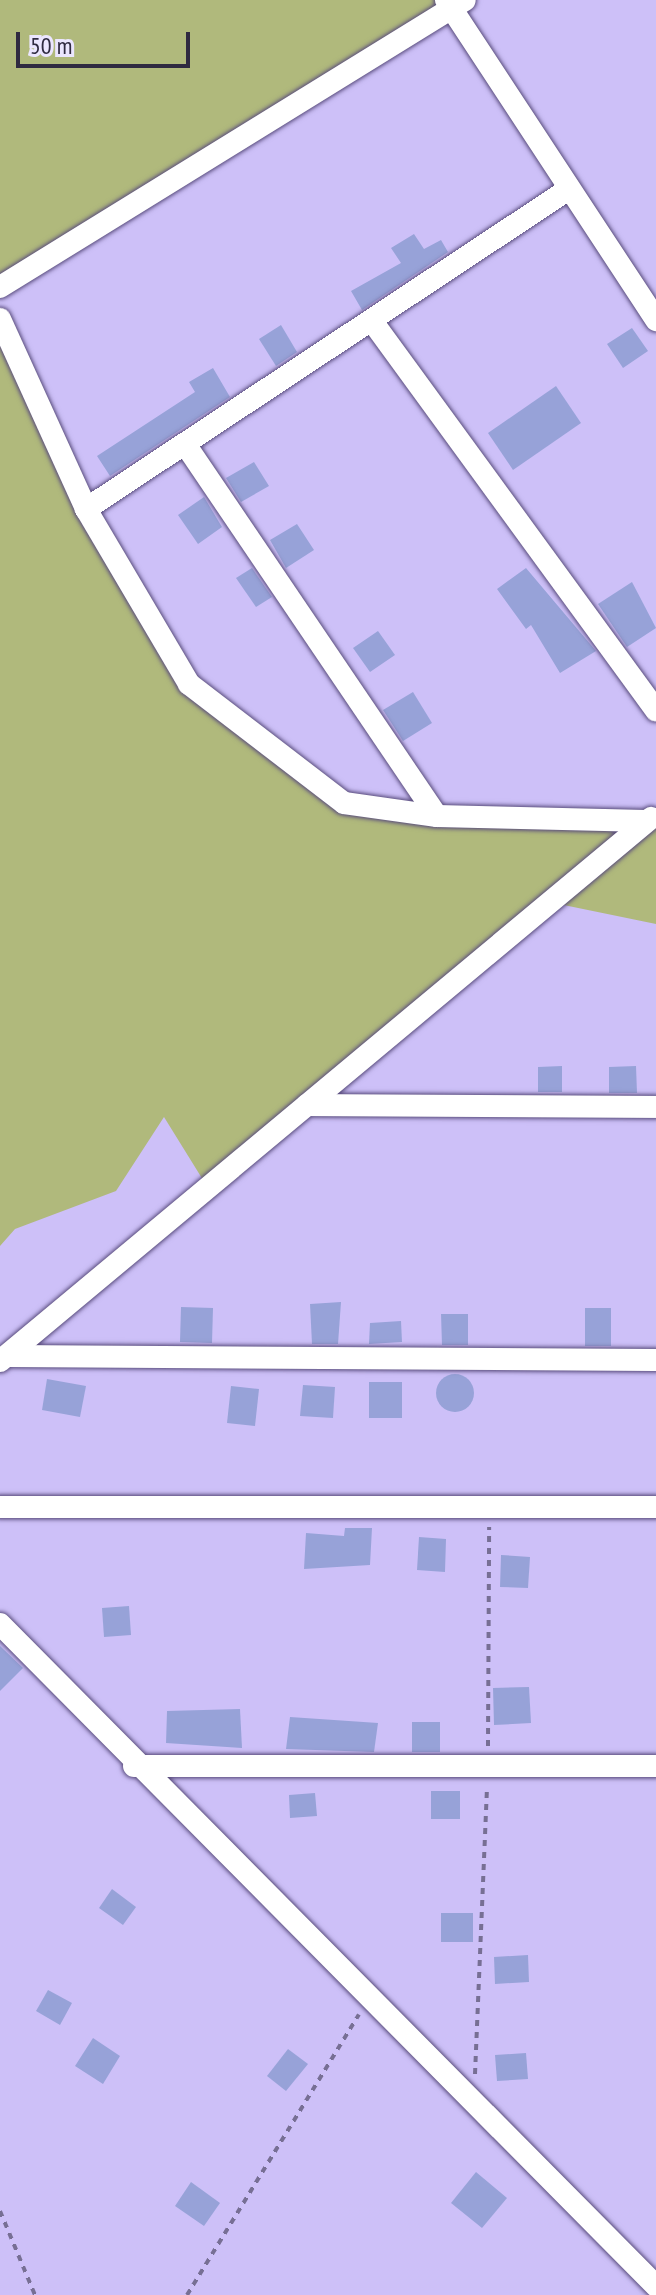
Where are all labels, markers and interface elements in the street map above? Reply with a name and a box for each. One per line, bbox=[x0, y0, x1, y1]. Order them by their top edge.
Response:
scale bar bbox=[20, 16, 194, 66]
text: 50 m bbox=[30, 30, 72, 61]

